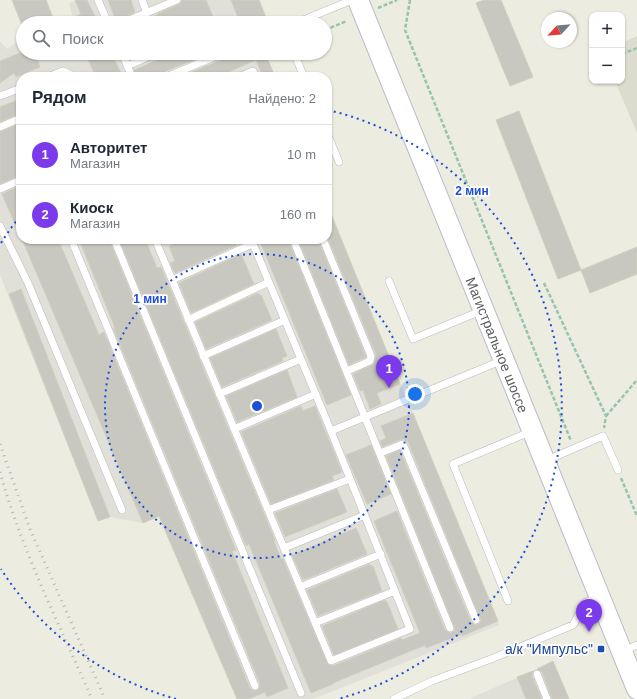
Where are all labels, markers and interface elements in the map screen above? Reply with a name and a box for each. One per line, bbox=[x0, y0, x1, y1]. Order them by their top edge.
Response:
north arrow bbox=[541, 12, 577, 48]
map controls bbox=[589, 12, 625, 84]
button: + bbox=[589, 12, 625, 48]
search box bbox=[16, 16, 332, 60]
icon: search bbox=[30, 27, 52, 49]
text: Поиск bbox=[62, 30, 104, 47]
button: − bbox=[589, 48, 625, 84]
text: Рядом bbox=[32, 88, 87, 107]
text: Найдено: 2 bbox=[248, 91, 316, 106]
text: Авторитет bbox=[70, 139, 147, 156]
text: 1 bbox=[41, 147, 49, 162]
text: 10 m bbox=[287, 147, 316, 162]
text: Магазин bbox=[70, 156, 120, 171]
text: 2 мин bbox=[455, 184, 489, 198]
text: Киоск bbox=[70, 199, 113, 216]
text: 2 bbox=[41, 207, 49, 222]
text: 160 m bbox=[280, 207, 316, 222]
text: Магазин bbox=[70, 216, 120, 231]
street label: Магистральное шоссе bbox=[462, 275, 532, 415]
text: 1 мин bbox=[133, 292, 167, 306]
pin: 1 bbox=[376, 355, 402, 388]
your location bbox=[405, 384, 425, 404]
centre of rings bbox=[250, 399, 264, 413]
pin: 2 bbox=[576, 599, 602, 632]
place label: а/к "Импульс" bbox=[505, 641, 593, 657]
marker: а/к "Импульс" bbox=[596, 644, 606, 654]

